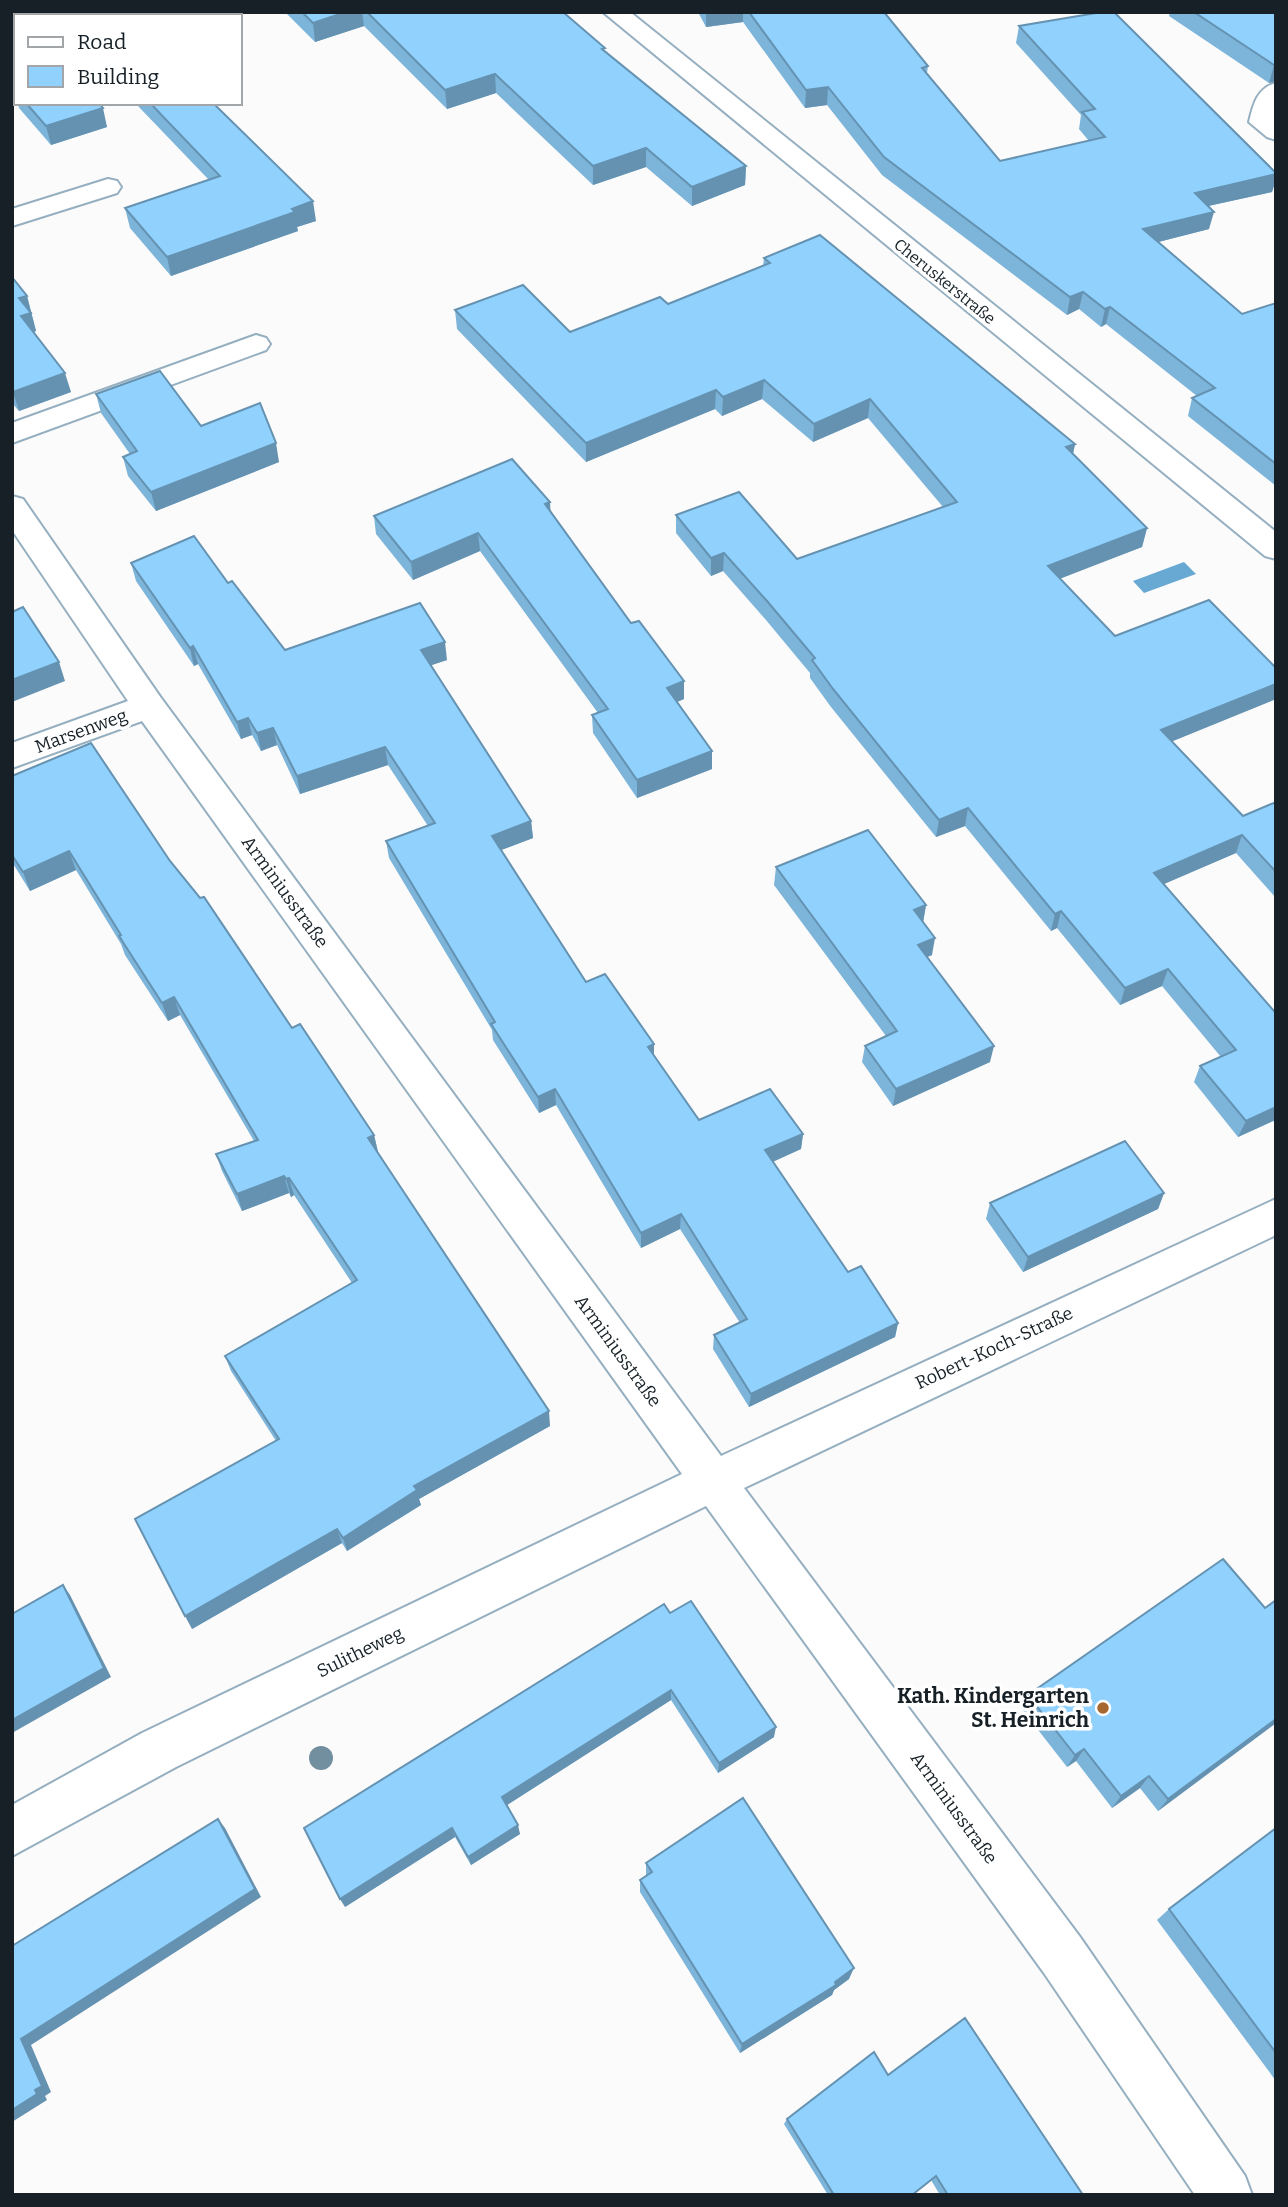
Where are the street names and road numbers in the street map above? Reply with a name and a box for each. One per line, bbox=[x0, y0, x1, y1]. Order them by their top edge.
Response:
street label: Cheruskerstraße bbox=[890, 235, 999, 328]
street label: Marsenweg bbox=[32, 704, 130, 758]
street label: Arminiusstraße bbox=[237, 832, 333, 952]
street label: Arminiusstraße bbox=[570, 1291, 666, 1411]
street label: Robert-Koch-Straße bbox=[912, 1302, 1076, 1394]
street label: Sulitheweg bbox=[313, 1622, 407, 1682]
street label: Arminiusstraße bbox=[906, 1748, 1002, 1868]

